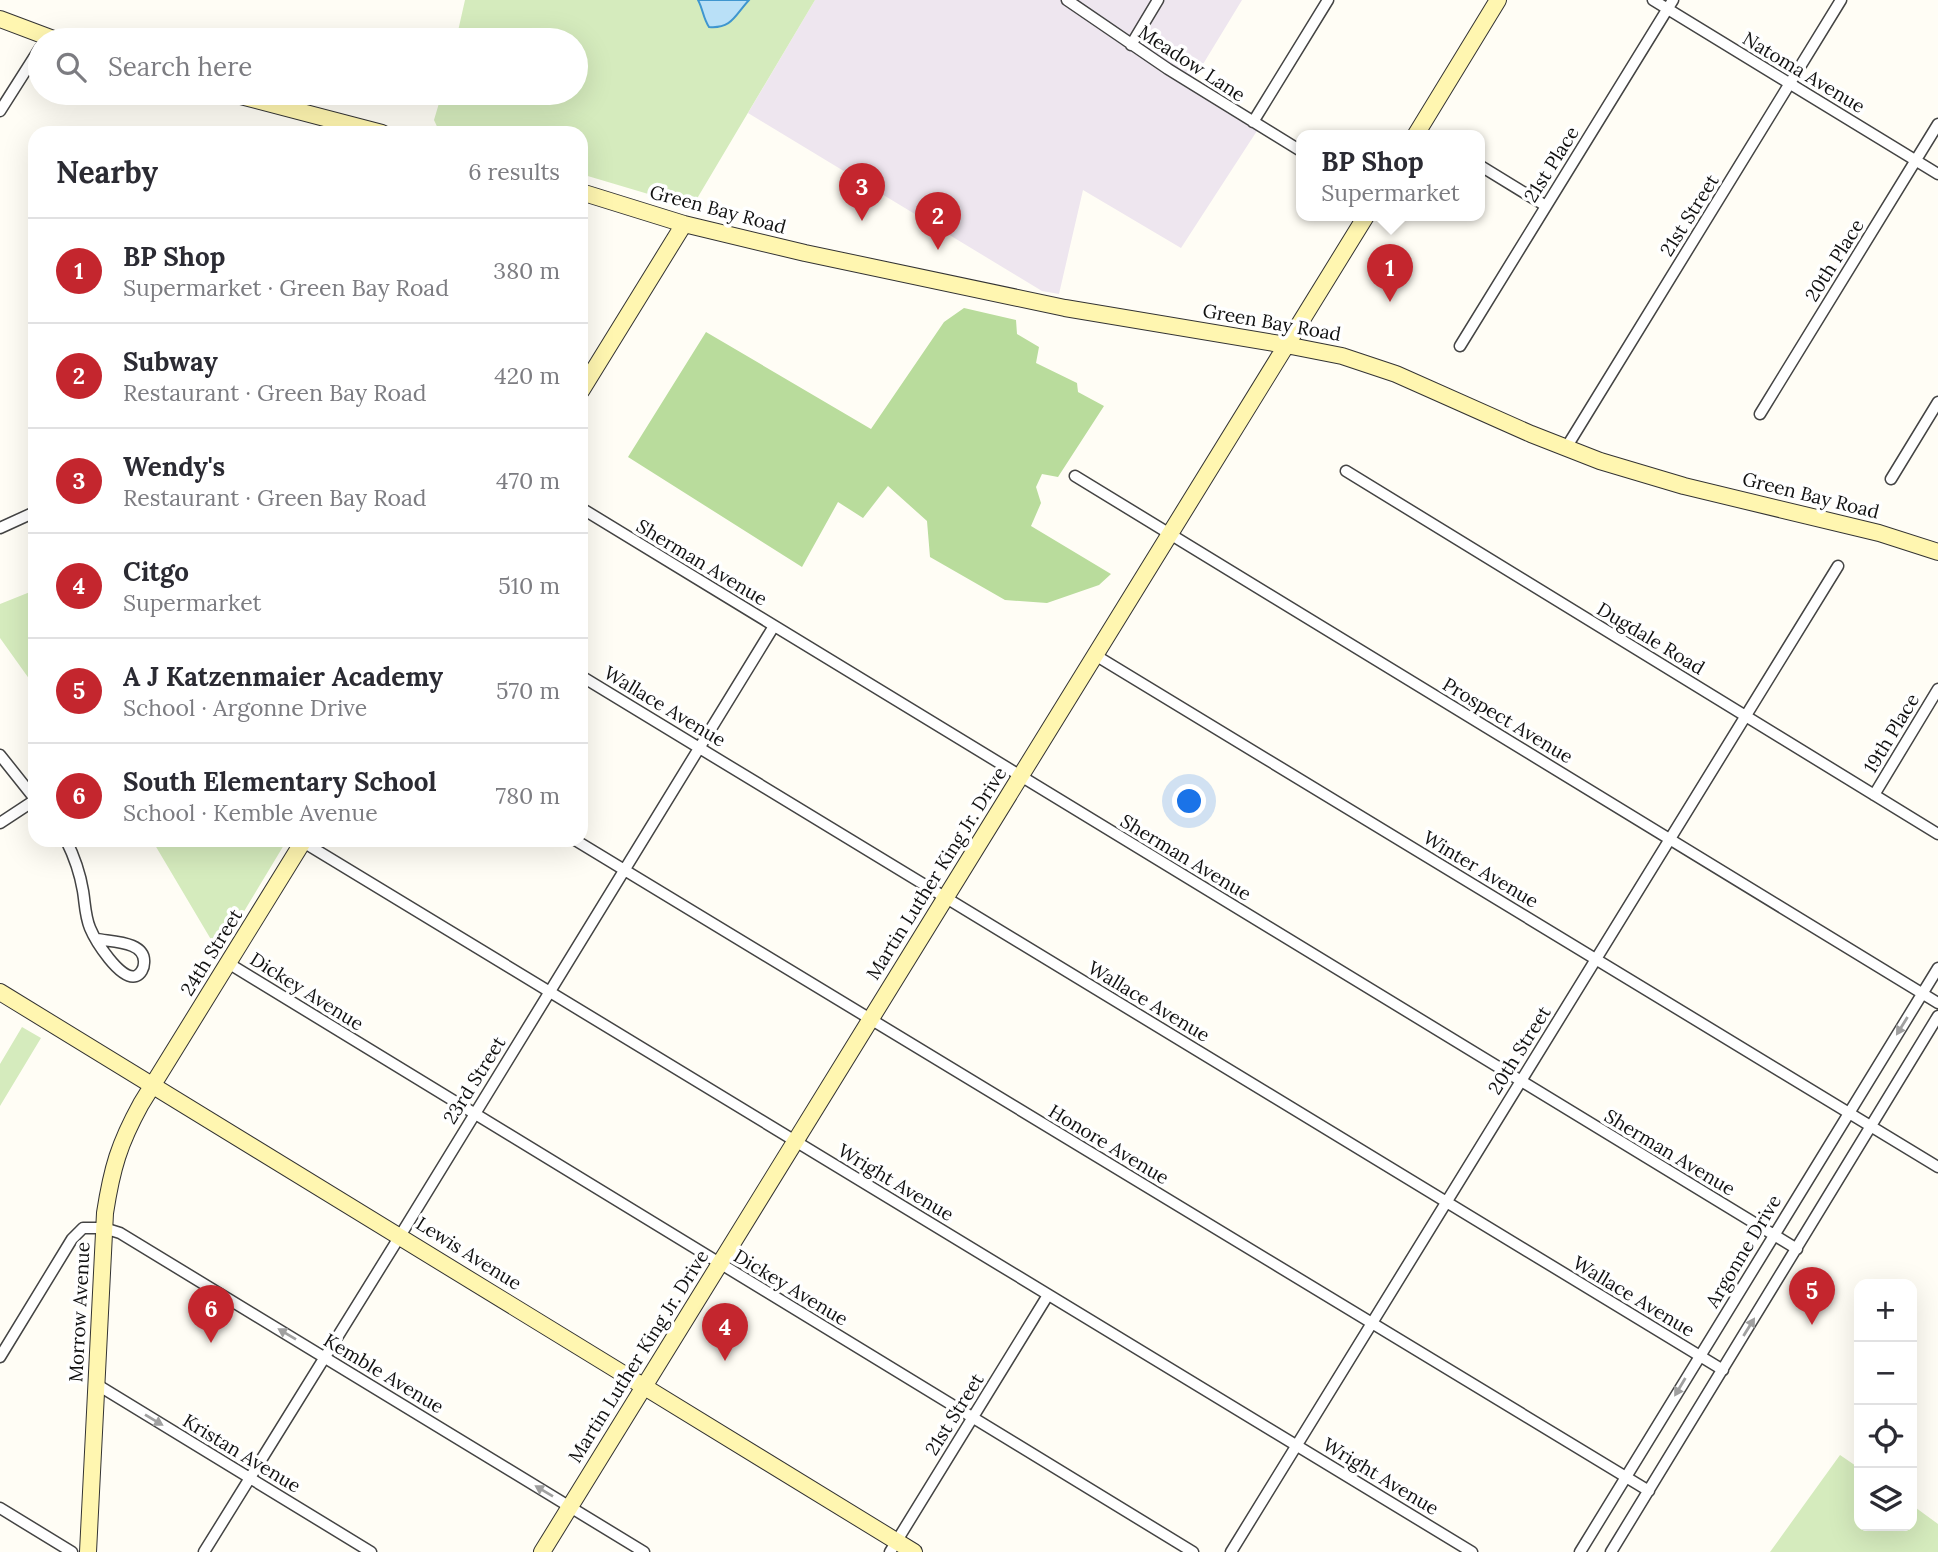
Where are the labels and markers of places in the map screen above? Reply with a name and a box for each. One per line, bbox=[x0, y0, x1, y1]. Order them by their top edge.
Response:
pin: 3 bbox=[839, 163, 885, 221]
pin: 2 bbox=[915, 192, 961, 250]
pin: 1 bbox=[1367, 244, 1413, 302]
pin: 5 bbox=[1789, 1267, 1835, 1325]
pin: 6 bbox=[188, 1285, 234, 1343]
pin: 4 bbox=[702, 1303, 748, 1361]

